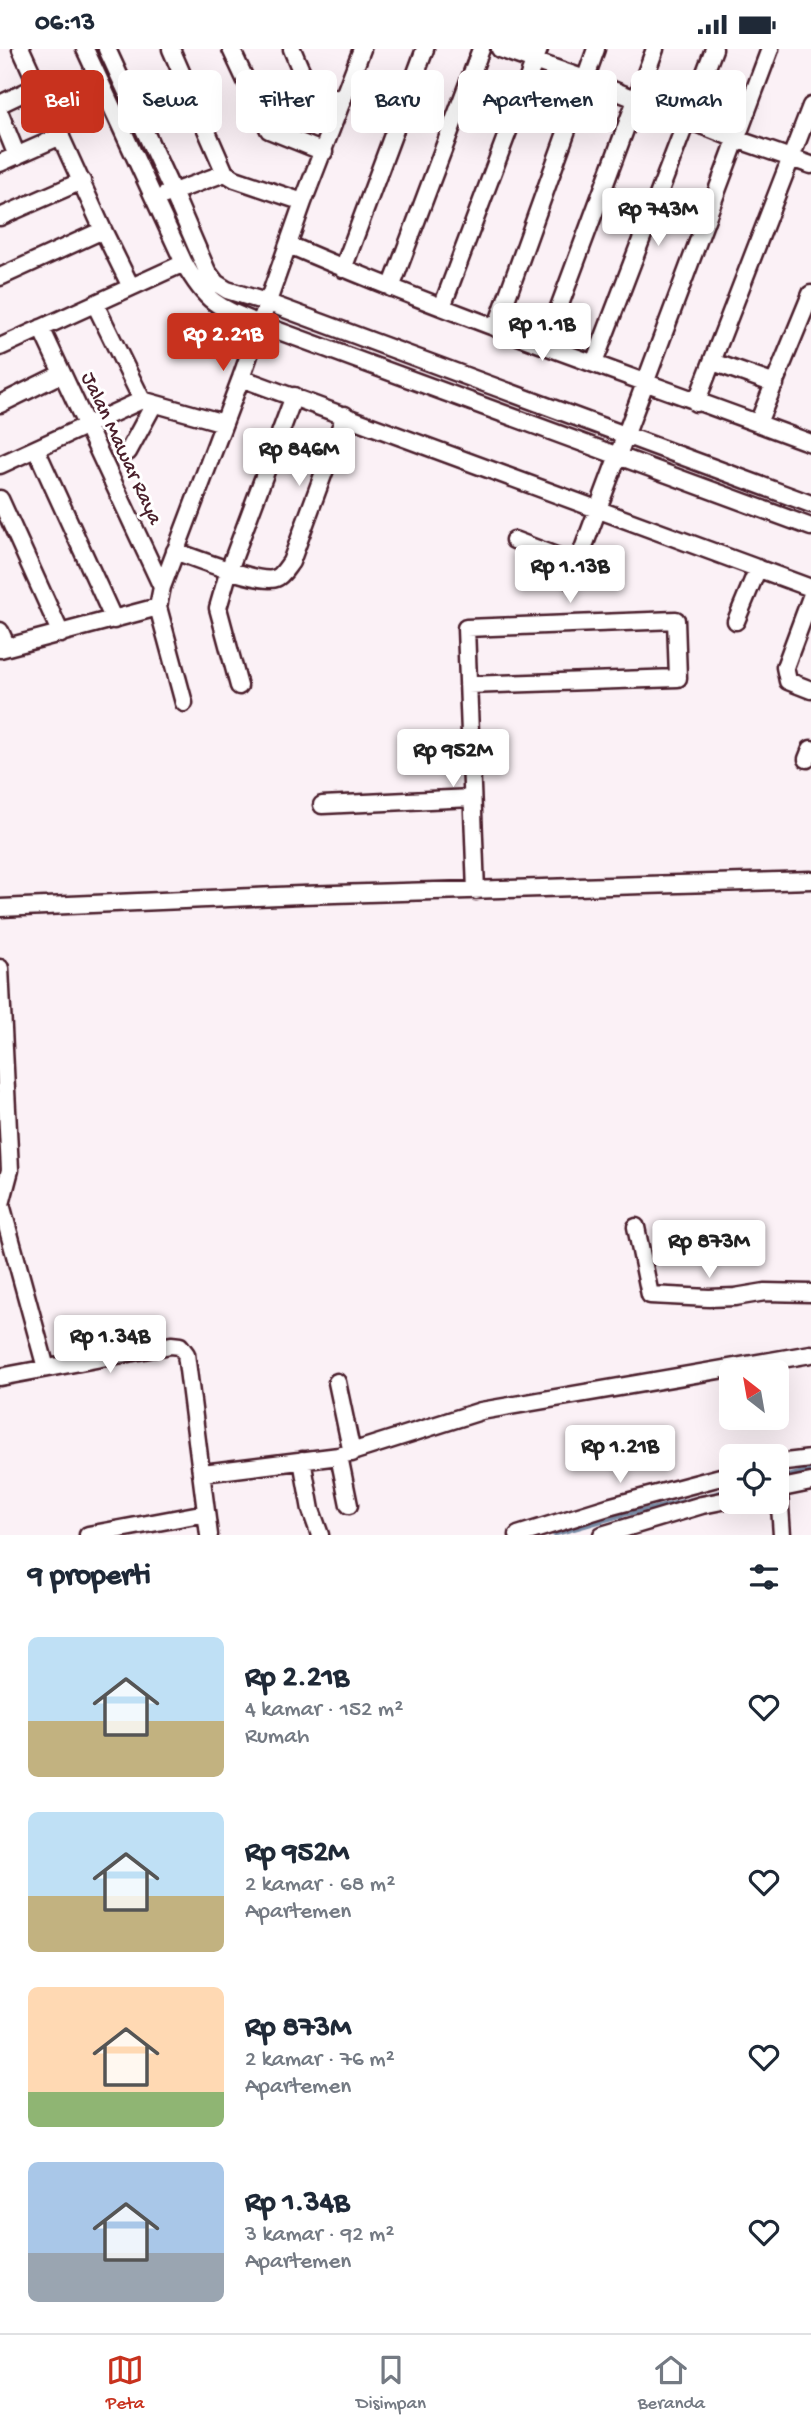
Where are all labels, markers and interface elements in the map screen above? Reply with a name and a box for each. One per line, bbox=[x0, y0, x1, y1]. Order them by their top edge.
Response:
text: 06:13 bbox=[35, 9, 95, 40]
chip: Beli bbox=[21, 70, 104, 133]
chip: Sewa bbox=[118, 70, 222, 133]
chip: Filter bbox=[236, 70, 337, 133]
chip: Baru bbox=[351, 70, 444, 133]
chip: Apartemen bbox=[458, 70, 617, 133]
chip: Rumah bbox=[631, 70, 746, 133]
pin: Rp 743M bbox=[593, 189, 723, 248]
text: Rp 743M bbox=[618, 197, 698, 224]
pin: Rp 1.1B bbox=[477, 303, 607, 363]
text: Rp 1.1B bbox=[509, 312, 575, 339]
pin: Rp 2.21B bbox=[151, 313, 295, 373]
text: Rp 2.21B bbox=[183, 322, 263, 349]
street label: Jalan Mawar Raya bbox=[74, 369, 167, 530]
pin: Rp 846M bbox=[234, 429, 364, 488]
text: Rp 846M bbox=[259, 437, 339, 464]
pin: Rp 1.13B bbox=[498, 545, 642, 605]
text: Rp 1.13B bbox=[531, 554, 609, 581]
pin: Rp 952M bbox=[388, 729, 518, 789]
text: Rp 952M bbox=[413, 738, 493, 765]
pin: Rp 873M bbox=[644, 1221, 774, 1280]
text: Rp 873M bbox=[668, 1229, 750, 1256]
pin: Rp 1.34B bbox=[38, 1315, 182, 1375]
text: Rp 1.34B bbox=[70, 1324, 150, 1351]
north arrow bbox=[719, 1360, 789, 1430]
map controls bbox=[719, 1360, 789, 1514]
pin: Rp 1.21B bbox=[548, 1425, 692, 1485]
text: Rp 1.21B bbox=[581, 1434, 659, 1461]
button: locate bbox=[719, 1444, 789, 1514]
icon: filters bbox=[745, 1558, 783, 1596]
text: 9 properti bbox=[28, 1560, 151, 1595]
text: Rp 2.21B bbox=[245, 1662, 349, 1697]
icon: home bbox=[84, 1665, 168, 1749]
icon: heart bbox=[745, 1688, 783, 1726]
text: 4 kamar · 152 m² bbox=[245, 1697, 403, 1724]
text: Rumah bbox=[245, 1724, 309, 1751]
text: Rp 952M bbox=[245, 1837, 349, 1872]
icon: home bbox=[84, 1840, 168, 1924]
icon: heart bbox=[745, 1863, 783, 1901]
text: 2 kamar · 68 m² bbox=[245, 1872, 395, 1899]
text: Apartemen bbox=[245, 1899, 351, 1926]
text: Rp 873M bbox=[245, 2012, 351, 2047]
icon: home bbox=[84, 2015, 168, 2099]
icon: heart bbox=[745, 2038, 783, 2076]
text: 2 kamar · 76 m² bbox=[245, 2047, 395, 2074]
text: Apartemen bbox=[245, 2074, 351, 2101]
text: Rp 1.34B bbox=[245, 2187, 349, 2222]
icon: home bbox=[84, 2190, 168, 2274]
icon: heart bbox=[745, 2213, 783, 2251]
text: 3 kamar · 92 m² bbox=[245, 2222, 394, 2249]
text: Apartemen bbox=[245, 2249, 351, 2276]
tab: Peta bbox=[106, 2351, 144, 2416]
tab: Disimpan bbox=[356, 2351, 426, 2416]
tab: Beranda bbox=[638, 2351, 705, 2416]

